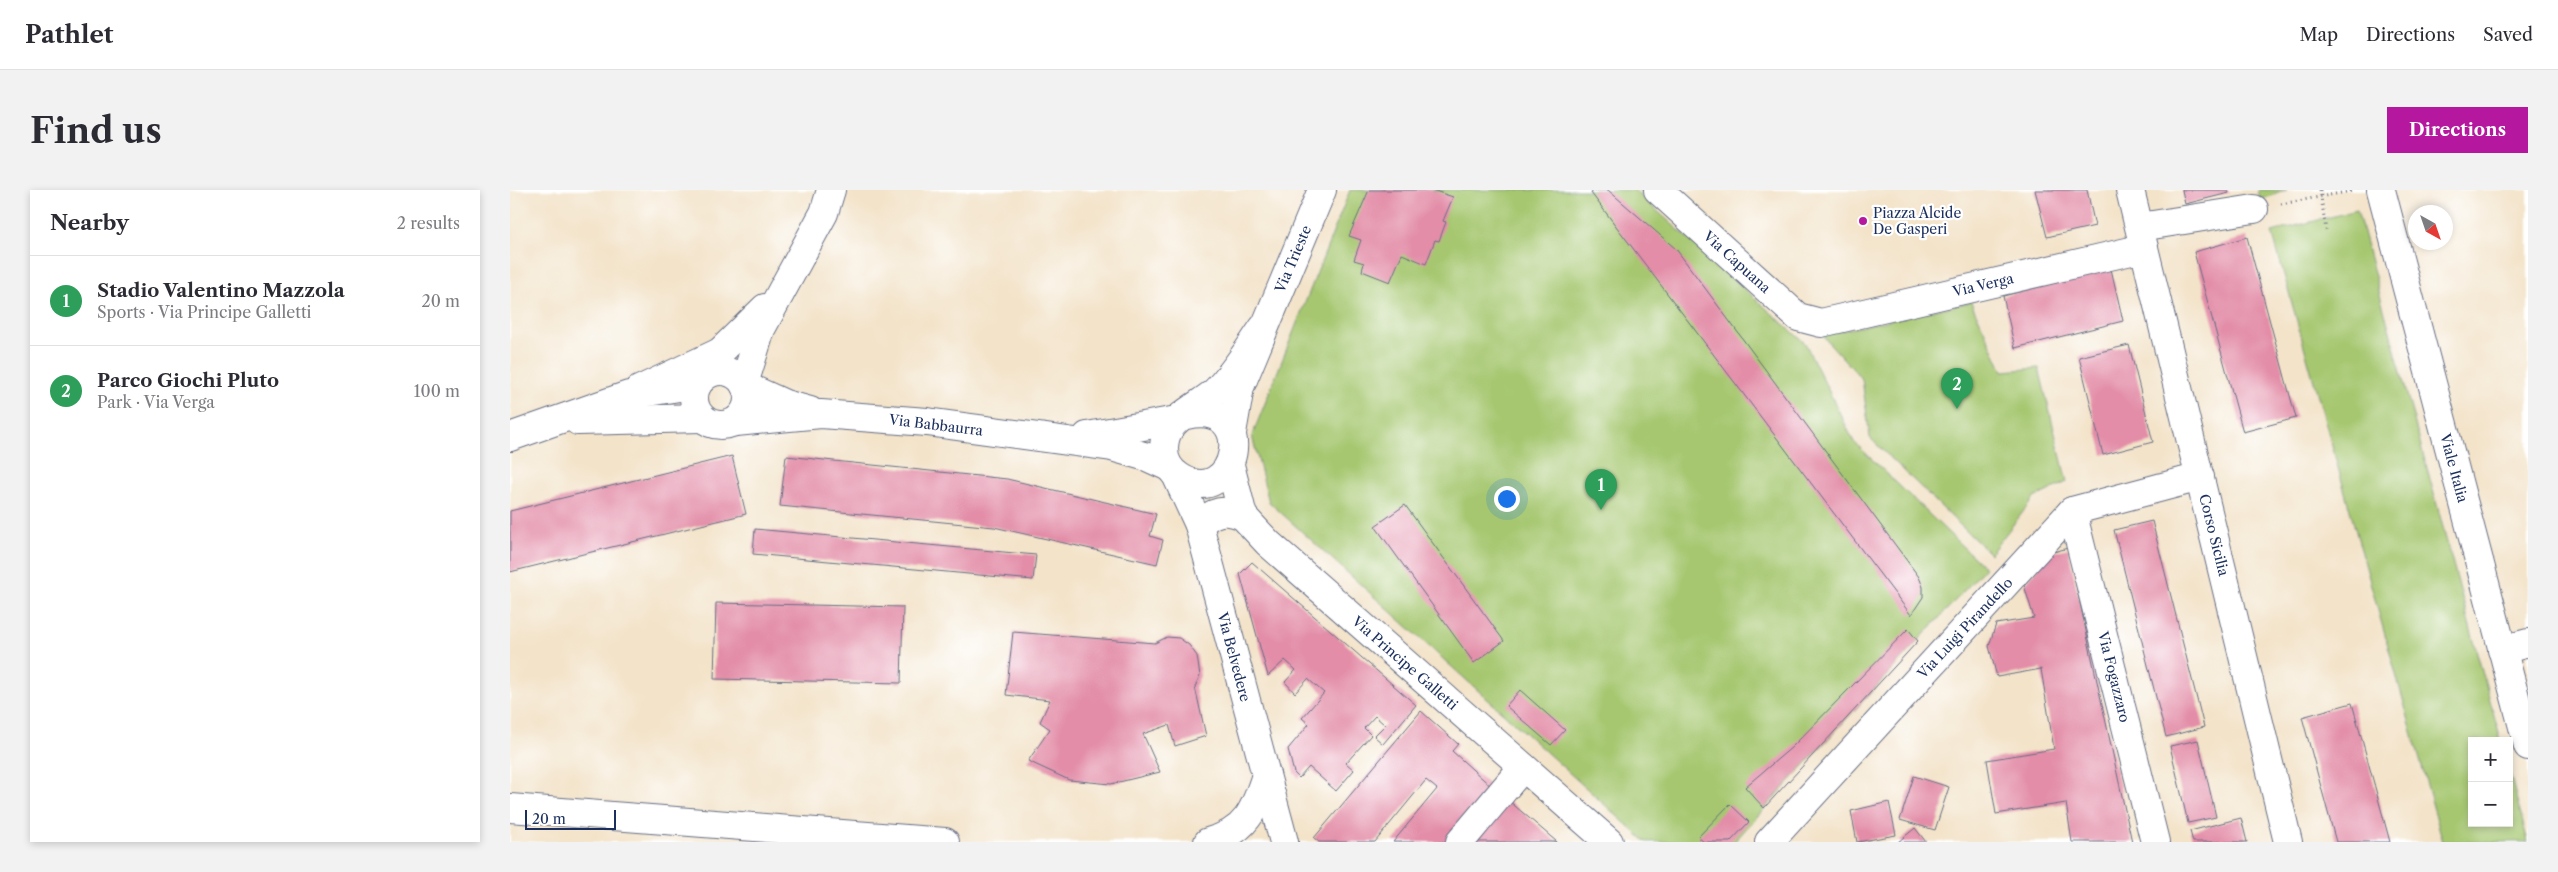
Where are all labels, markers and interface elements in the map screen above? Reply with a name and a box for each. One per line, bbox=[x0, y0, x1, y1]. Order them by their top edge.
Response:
text: Pathlet bbox=[25, 20, 113, 49]
text: Map bbox=[2299, 24, 2338, 46]
text: Directions bbox=[2366, 24, 2455, 46]
text: Saved bbox=[2483, 24, 2533, 46]
button: Directions bbox=[2387, 107, 2528, 153]
text: Find us bbox=[30, 109, 162, 152]
place label: Piazza Alcide De Gasperi bbox=[1873, 204, 1961, 238]
north arrow bbox=[2408, 205, 2453, 250]
text: Nearby bbox=[50, 210, 129, 235]
text: 2 results bbox=[397, 213, 460, 233]
marker: Piazza Alcide De Gasperi bbox=[1857, 215, 1869, 227]
street label: Via Trieste bbox=[1270, 222, 1315, 296]
street label: Via Capuana bbox=[1699, 226, 1775, 297]
street label: Via Verga bbox=[1950, 269, 2016, 301]
text: Stadio Valentino Mazzola bbox=[97, 279, 345, 302]
text: 1 bbox=[62, 291, 70, 311]
text: 20 m bbox=[421, 291, 460, 311]
text: Sports · Via Principe Galletti bbox=[97, 302, 311, 322]
pin: 2 bbox=[1941, 368, 1973, 409]
text: Parco Giochi Pluto bbox=[97, 369, 279, 392]
text: 2 bbox=[61, 381, 71, 401]
text: 100 m bbox=[414, 381, 460, 401]
text: Park · Via Verga bbox=[97, 392, 215, 412]
street label: Via Babbaurra bbox=[887, 410, 985, 440]
street label: Viale Italia bbox=[2436, 431, 2472, 505]
pin: 1 bbox=[1585, 469, 1617, 510]
your location bbox=[1494, 486, 1520, 512]
street label: Corso Sicilia bbox=[2195, 492, 2233, 578]
street label: Via Luigi Pirandello bbox=[1913, 574, 2016, 683]
street label: Via Belvedere bbox=[1213, 609, 1255, 704]
street label: Via Principe Galletti bbox=[1348, 612, 1462, 714]
street label: Via Fogazzaro bbox=[2094, 629, 2134, 724]
map controls bbox=[2468, 737, 2513, 827]
button: + bbox=[2468, 737, 2513, 782]
button: − bbox=[2468, 782, 2513, 827]
scale bar bbox=[525, 807, 616, 830]
text: 20 m bbox=[532, 810, 566, 828]

